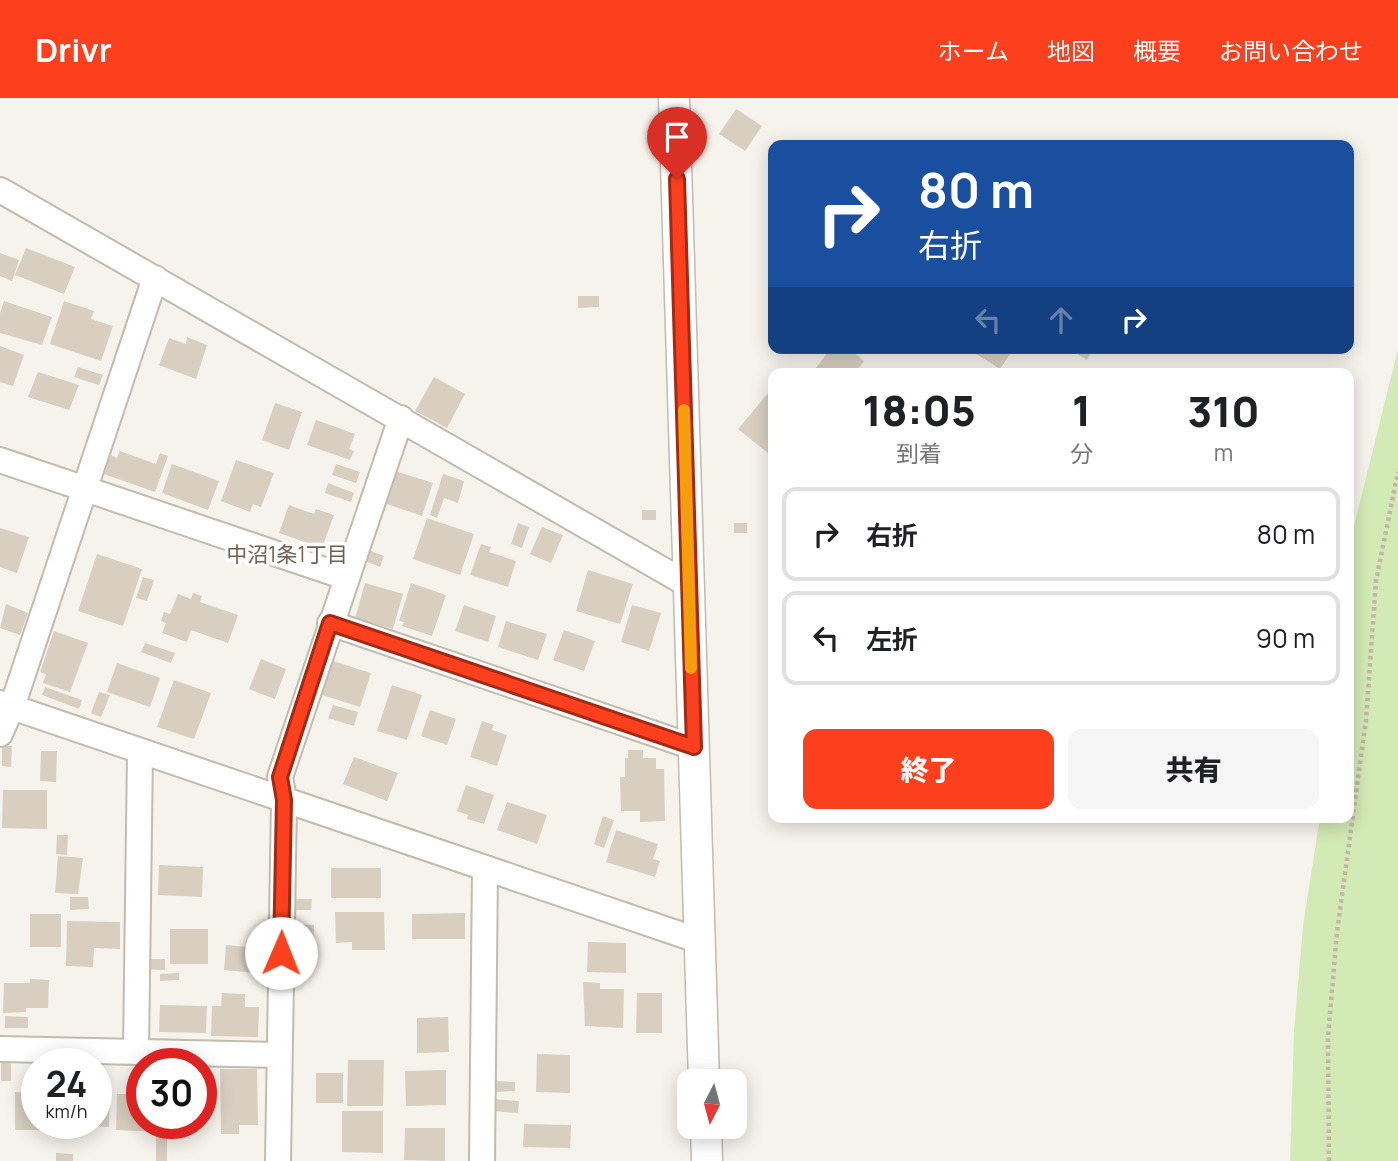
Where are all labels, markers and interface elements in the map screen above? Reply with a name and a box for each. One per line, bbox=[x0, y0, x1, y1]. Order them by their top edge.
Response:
text: Drivr bbox=[35, 27, 112, 72]
text: ホーム bbox=[938, 34, 1009, 67]
text: 地図 bbox=[1047, 34, 1095, 67]
text: 概要 bbox=[1133, 34, 1181, 67]
text: お問い合わせ bbox=[1219, 34, 1363, 67]
pin bbox=[647, 107, 707, 179]
icon: arrive bbox=[658, 118, 696, 156]
text: 80 m bbox=[918, 156, 1034, 223]
icon: right bbox=[803, 168, 894, 259]
text: 右折 bbox=[918, 223, 982, 267]
icon: left bbox=[969, 301, 1007, 339]
icon: ahead bbox=[1042, 301, 1080, 339]
icon: right bbox=[1115, 301, 1153, 339]
text: 18:05 bbox=[862, 381, 976, 439]
text: 1 bbox=[1072, 381, 1091, 439]
text: 310 bbox=[1187, 382, 1260, 440]
text: m bbox=[1214, 436, 1233, 468]
text: 到着 bbox=[896, 437, 942, 469]
text: 分 bbox=[1070, 437, 1093, 469]
icon: right bbox=[807, 515, 845, 553]
text: 80 m bbox=[1257, 516, 1315, 552]
text: 右折 bbox=[866, 517, 918, 553]
district label: 中沼1条1丁目 bbox=[226, 540, 348, 568]
icon: left bbox=[807, 619, 845, 657]
text: 90 m bbox=[1256, 620, 1315, 656]
text: 左折 bbox=[866, 621, 918, 657]
button: 終了 bbox=[803, 729, 1054, 809]
button: 共有 bbox=[1068, 729, 1319, 809]
position arrow bbox=[244, 916, 318, 990]
speed limit sign: 30 bbox=[126, 1048, 217, 1139]
text: 24 bbox=[46, 1060, 87, 1108]
north arrow bbox=[677, 1069, 747, 1139]
map controls bbox=[677, 1069, 747, 1139]
text: km/h bbox=[46, 1099, 87, 1123]

